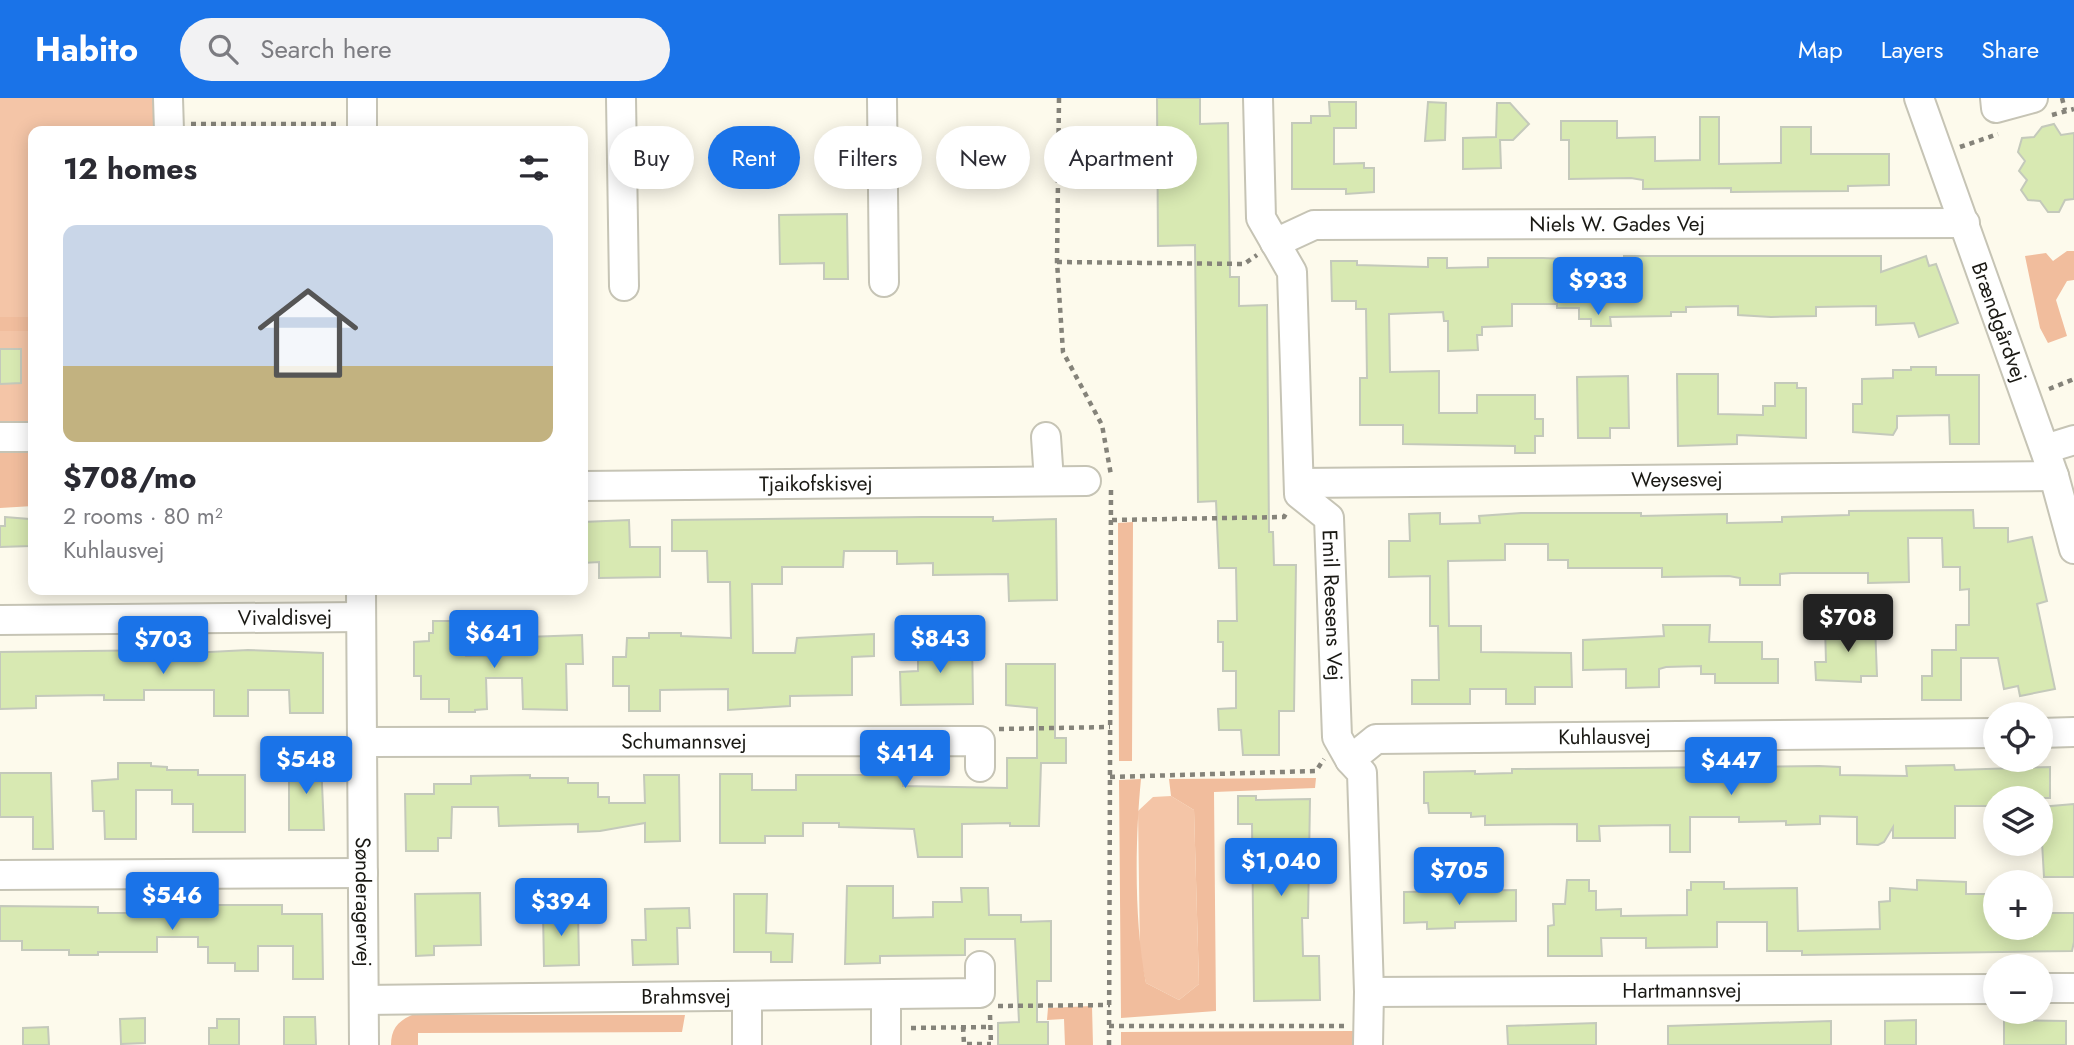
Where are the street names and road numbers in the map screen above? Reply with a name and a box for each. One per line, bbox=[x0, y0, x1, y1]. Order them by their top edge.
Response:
street label: Niels W. Gades Vej bbox=[1529, 209, 1705, 239]
street label: Brændgårdvej bbox=[1964, 258, 2034, 386]
street label: Weysesvej bbox=[1631, 464, 1723, 495]
street label: Tjaikofskisvej bbox=[759, 468, 873, 499]
street label: Emil Reesens Vej bbox=[1314, 529, 1350, 681]
street label: Vivaldisvej bbox=[238, 602, 332, 633]
street label: Kuhlausvej bbox=[1558, 721, 1651, 752]
street label: Schumannsvej bbox=[621, 726, 747, 757]
street label: Sønderagervej bbox=[348, 837, 378, 967]
street label: Hartmannsvej bbox=[1622, 975, 1742, 1006]
street label: Brahmsvej bbox=[641, 981, 731, 1012]

